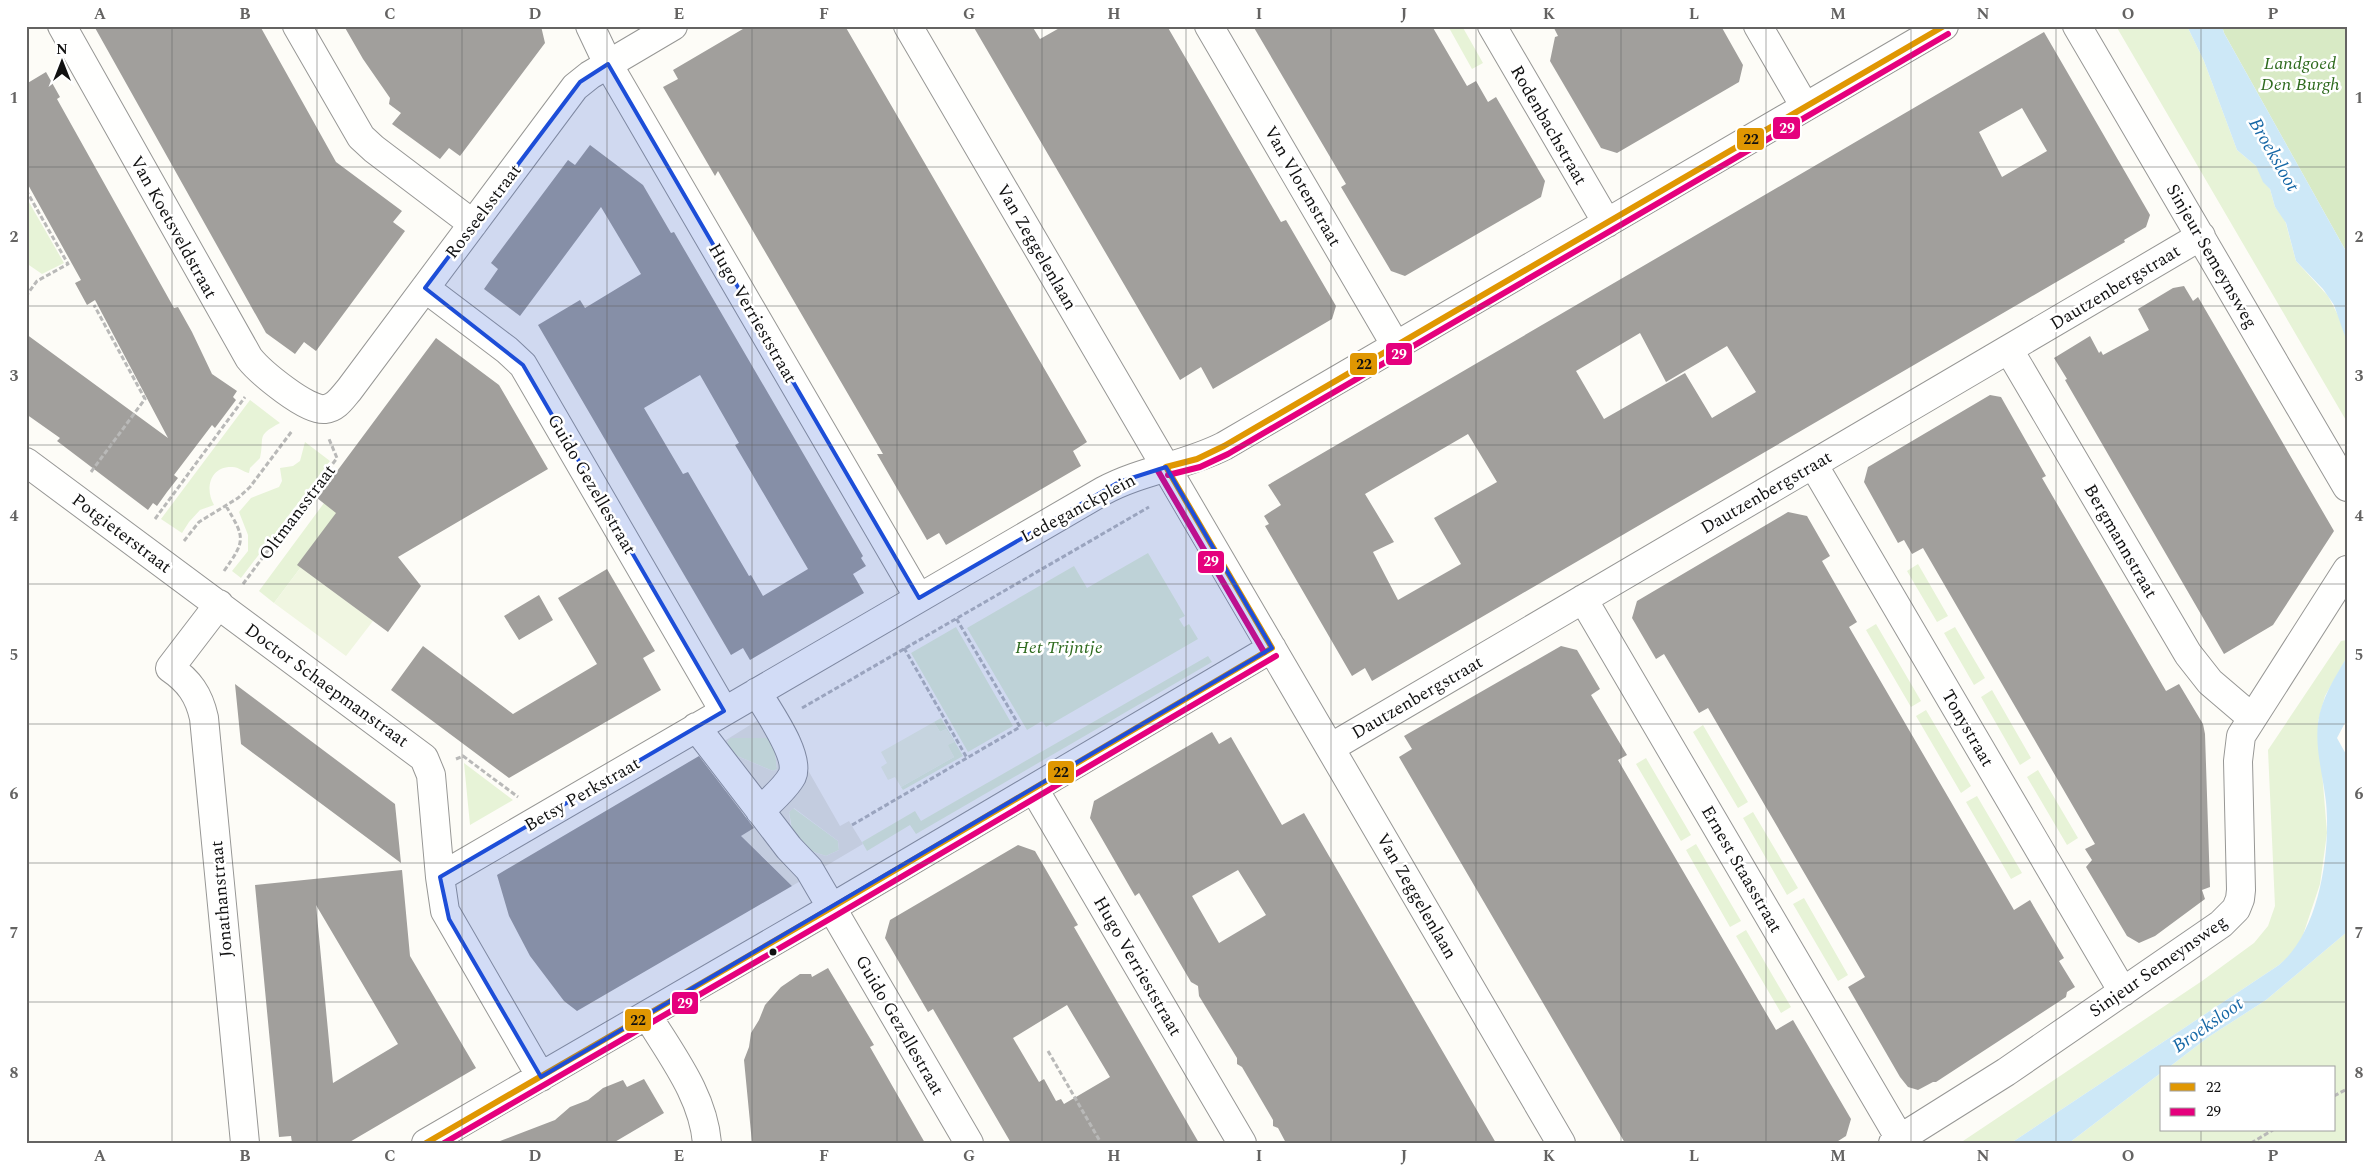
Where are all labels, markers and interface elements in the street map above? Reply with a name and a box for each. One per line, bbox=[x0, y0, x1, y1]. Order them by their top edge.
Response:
text: A bbox=[94, 2, 107, 26]
text: B bbox=[239, 2, 251, 26]
text: C bbox=[384, 2, 396, 26]
text: D bbox=[529, 2, 542, 26]
text: E bbox=[674, 2, 684, 26]
text: F bbox=[819, 2, 829, 26]
text: G bbox=[963, 2, 975, 26]
text: H bbox=[1107, 2, 1121, 26]
text: I bbox=[1256, 2, 1262, 26]
text: J bbox=[1401, 2, 1408, 26]
text: K bbox=[1543, 2, 1556, 26]
text: L bbox=[1689, 2, 1699, 26]
text: M bbox=[1830, 2, 1846, 26]
text: N bbox=[1976, 2, 1990, 26]
text: O bbox=[2122, 2, 2134, 26]
text: P bbox=[2268, 2, 2279, 26]
north arrow bbox=[38, 38, 88, 88]
text: N bbox=[56, 39, 68, 60]
park label: Landgoed Den Burgh bbox=[2261, 50, 2339, 98]
street label: Rodenbachstraat bbox=[1503, 60, 1594, 190]
text: 1 bbox=[10, 86, 18, 110]
text: 1 bbox=[2355, 86, 2363, 110]
water label: Broeksloot bbox=[2241, 112, 2307, 198]
line badge: 29 bbox=[1772, 116, 1801, 140]
text: 29 bbox=[1779, 118, 1795, 139]
street label: Van Vlotenstraat bbox=[1257, 121, 1348, 252]
line badge: 22 bbox=[1736, 127, 1765, 151]
text: 22 bbox=[1743, 129, 1759, 150]
street label: Van Koetsveldstraat bbox=[123, 151, 224, 304]
street label: Rosseelsstraat bbox=[439, 158, 528, 264]
street label: Van Zeggelenlaan bbox=[989, 179, 1084, 315]
street label: Sinjeur Semeynsweg bbox=[2159, 179, 2264, 334]
text: 2 bbox=[10, 225, 19, 249]
text: 2 bbox=[2355, 225, 2364, 249]
street label: Hugo Verrieststraat bbox=[701, 238, 804, 388]
street label: Dautzenbergstraat bbox=[2045, 238, 2186, 337]
line badge: 29 bbox=[1385, 342, 1413, 366]
text: 29 bbox=[1391, 344, 1407, 365]
line badge: 22 bbox=[1349, 352, 1378, 376]
text: 22 bbox=[1356, 354, 1372, 375]
text: 3 bbox=[10, 364, 19, 388]
text: 3 bbox=[2355, 364, 2364, 388]
street label: Guido Gezellestraat bbox=[540, 409, 643, 560]
street label: Dautzenbergstraat bbox=[1695, 444, 1837, 541]
street label: Oltmansstraat bbox=[252, 459, 343, 566]
street label: Ledeganckplein bbox=[1016, 467, 1141, 550]
street label: Bergmannstraat bbox=[2077, 479, 2164, 603]
street label: Potgieterstraat bbox=[66, 487, 177, 580]
text: 4 bbox=[10, 504, 19, 528]
text: 4 bbox=[2355, 504, 2364, 528]
line badge: 29 bbox=[1197, 550, 1225, 574]
text: 29 bbox=[1203, 551, 1219, 572]
street label: Doctor Schaepmanstraat bbox=[239, 617, 414, 754]
park label: Het Trijntje bbox=[1015, 634, 1103, 661]
text: 5 bbox=[10, 643, 18, 667]
text: 5 bbox=[2355, 643, 2363, 667]
street label: Dautzenbergstraat bbox=[1346, 649, 1488, 746]
street label: Tonystraat bbox=[1935, 685, 2001, 772]
street label: Betsy Perkstraat bbox=[519, 750, 645, 839]
line badge: 22 bbox=[1047, 760, 1075, 784]
text: 22 bbox=[1053, 762, 1069, 783]
text: 6 bbox=[10, 782, 19, 806]
text: 6 bbox=[2355, 782, 2364, 806]
street label: Ernest Staasstraat bbox=[1694, 800, 1789, 938]
street label: Van Zeggelenlaan bbox=[1369, 828, 1464, 964]
street label: Jonathanstraat bbox=[203, 839, 240, 958]
street label: Hugo Verrieststraat bbox=[1086, 891, 1189, 1041]
street label: Sinjeur Semeynsweg bbox=[2084, 908, 2233, 1024]
text: 7 bbox=[10, 921, 19, 945]
text: 7 bbox=[2355, 921, 2364, 945]
unlabelled marker bbox=[768, 947, 778, 957]
street label: Guido Gezellestraat bbox=[848, 950, 951, 1101]
water label: Broeksloot bbox=[2166, 989, 2250, 1060]
line badge: 29 bbox=[671, 991, 699, 1015]
text: 29 bbox=[677, 993, 693, 1014]
line badge: 22 bbox=[624, 1008, 652, 1032]
text: 22 bbox=[630, 1010, 646, 1031]
text: 8 bbox=[10, 1061, 19, 1085]
text: 8 bbox=[2355, 1061, 2364, 1085]
legend bbox=[2160, 1066, 2336, 1132]
text: 22 bbox=[2206, 1076, 2221, 1099]
text: 29 bbox=[2206, 1100, 2221, 1123]
text: A bbox=[94, 1144, 107, 1168]
text: B bbox=[239, 1144, 251, 1168]
text: C bbox=[384, 1144, 396, 1168]
text: D bbox=[529, 1144, 542, 1168]
text: E bbox=[674, 1144, 684, 1168]
text: F bbox=[819, 1144, 829, 1168]
text: G bbox=[963, 1144, 975, 1168]
text: H bbox=[1107, 1144, 1121, 1168]
text: I bbox=[1256, 1144, 1262, 1168]
text: J bbox=[1401, 1144, 1408, 1168]
text: K bbox=[1543, 1144, 1556, 1168]
text: L bbox=[1689, 1144, 1699, 1168]
text: M bbox=[1830, 1144, 1846, 1168]
text: N bbox=[1976, 1144, 1990, 1168]
text: O bbox=[2122, 1144, 2134, 1168]
text: P bbox=[2268, 1144, 2279, 1168]

